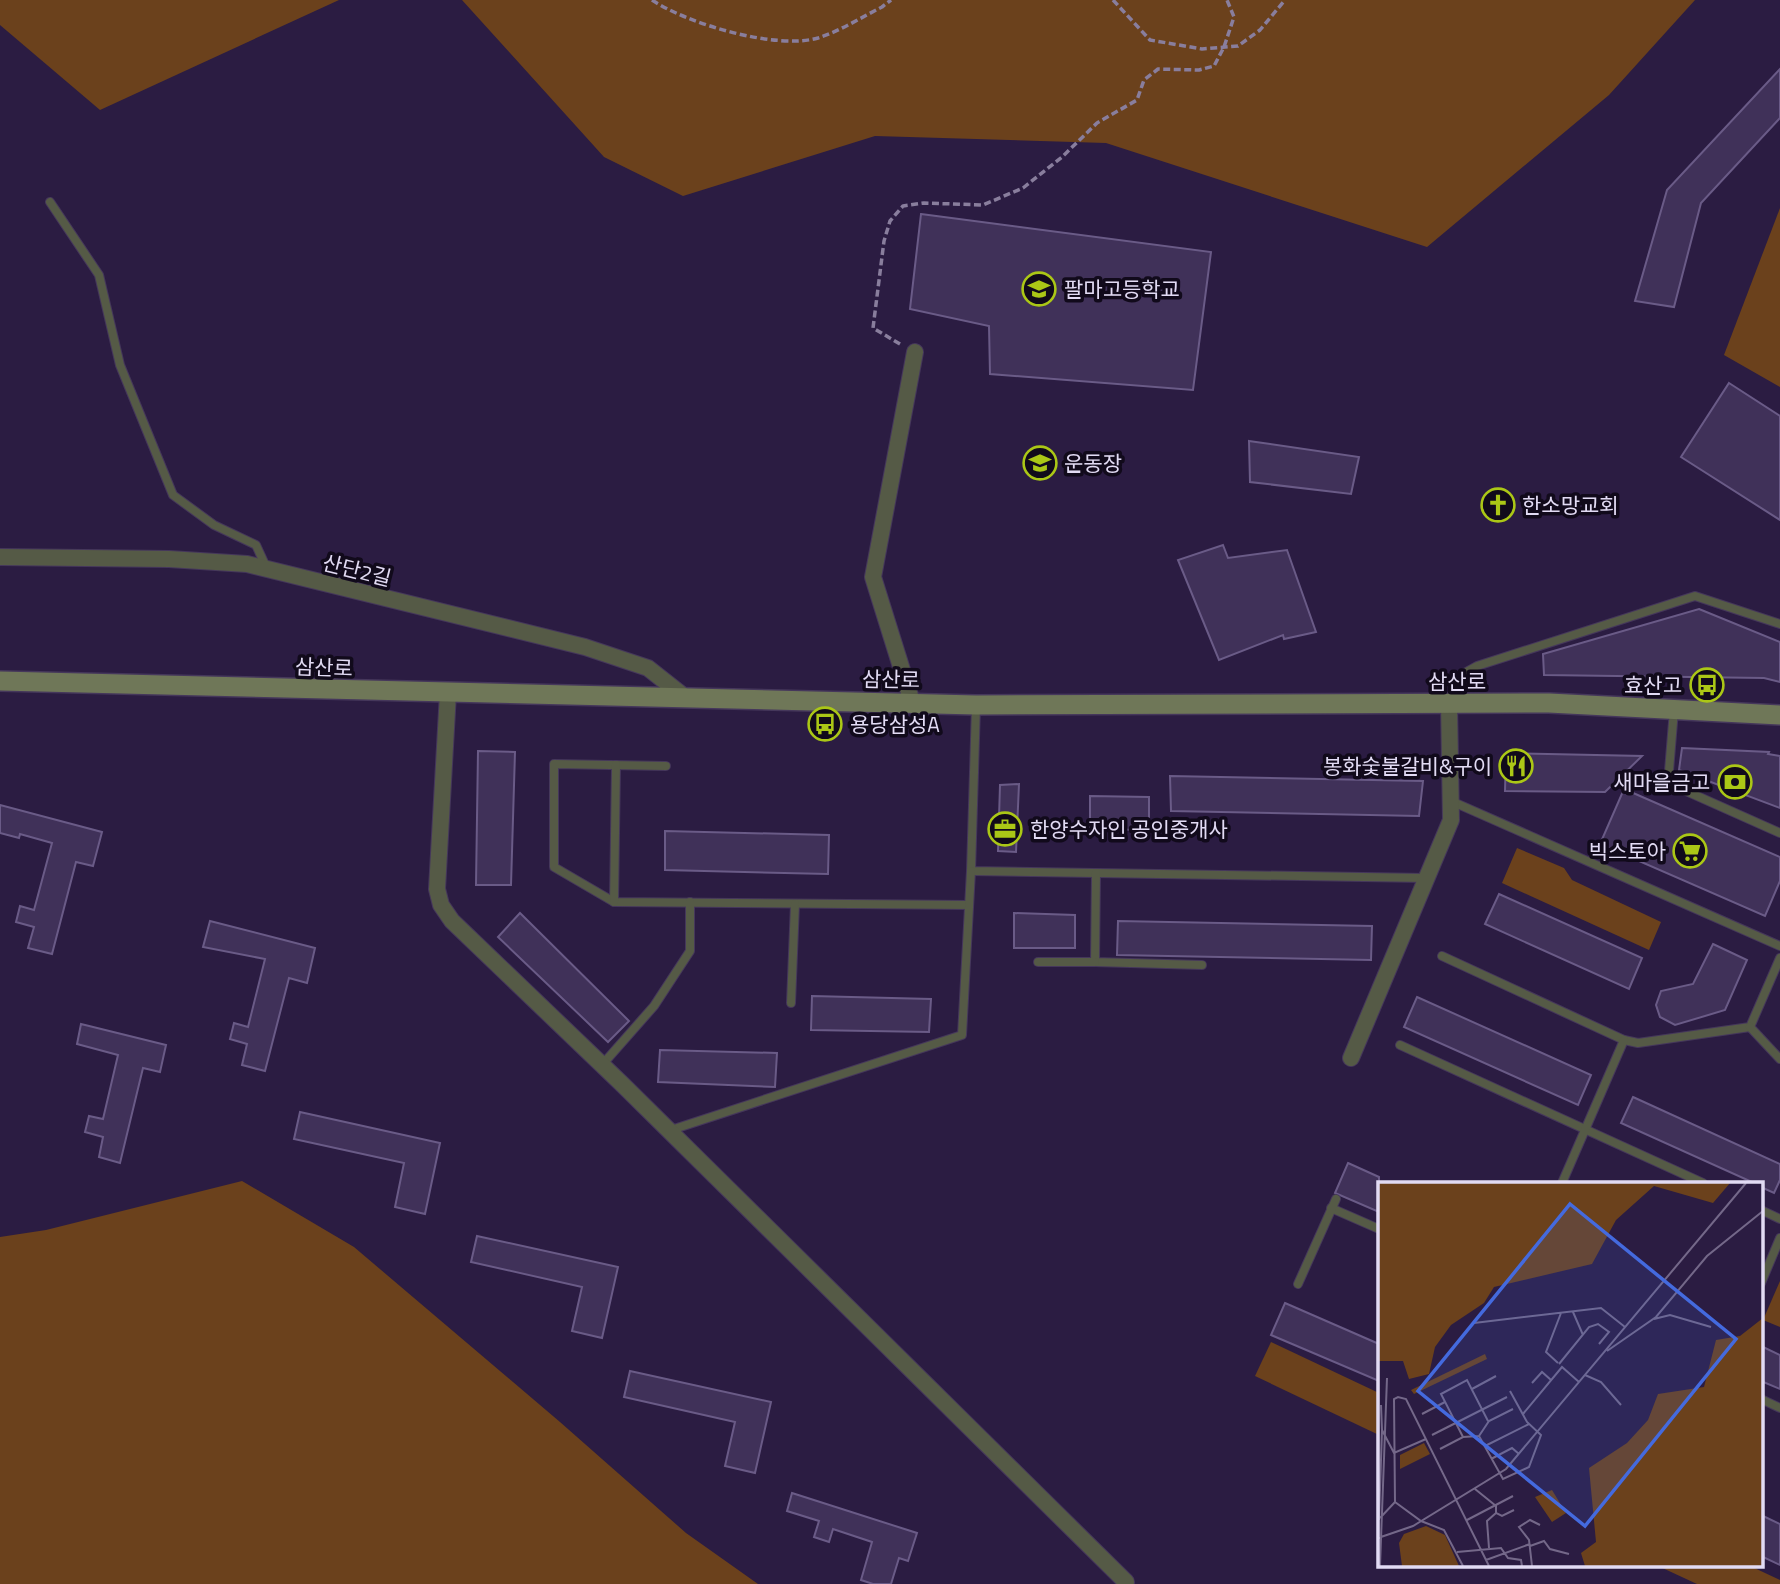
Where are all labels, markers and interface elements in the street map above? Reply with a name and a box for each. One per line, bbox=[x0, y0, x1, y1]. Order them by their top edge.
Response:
school or university icon: 팔마고등학교 bbox=[1020, 270, 1058, 308]
place label: 팔마고등학교 bbox=[1064, 273, 1180, 305]
school or university icon: 운동장 bbox=[1021, 444, 1059, 482]
place label: 운동장 bbox=[1064, 447, 1122, 479]
church icon: 한소망교회 bbox=[1479, 486, 1517, 524]
place label: 한소망교회 bbox=[1522, 489, 1619, 521]
street label: 산단2길 bbox=[319, 546, 395, 594]
street label: 삼산로 bbox=[294, 650, 354, 684]
street label: 삼산로 bbox=[862, 662, 920, 696]
street label: 삼산로 bbox=[1428, 665, 1486, 697]
bus stop icon: 효산고 bbox=[1688, 666, 1726, 704]
place label: 효산고 bbox=[1624, 669, 1682, 701]
bus stop icon: 용당삼성A bbox=[806, 705, 844, 743]
place label: 용당삼성A bbox=[850, 708, 940, 740]
restaurant icon: 봉화숯불갈비&구이 bbox=[1497, 747, 1535, 785]
place label: 봉화숯불갈비&구이 bbox=[1323, 750, 1492, 782]
bank icon: 새마을금고 bbox=[1716, 763, 1754, 801]
place label: 새마을금고 bbox=[1613, 766, 1710, 798]
office icon: 한양수자인 공인중개사 bbox=[986, 810, 1024, 848]
place label: 한양수자인 공인중개사 bbox=[1030, 813, 1228, 845]
supermarket icon: 빅스토아 bbox=[1671, 832, 1709, 870]
place label: 빅스토아 bbox=[1589, 835, 1666, 867]
inset map bbox=[1378, 1182, 1762, 1566]

